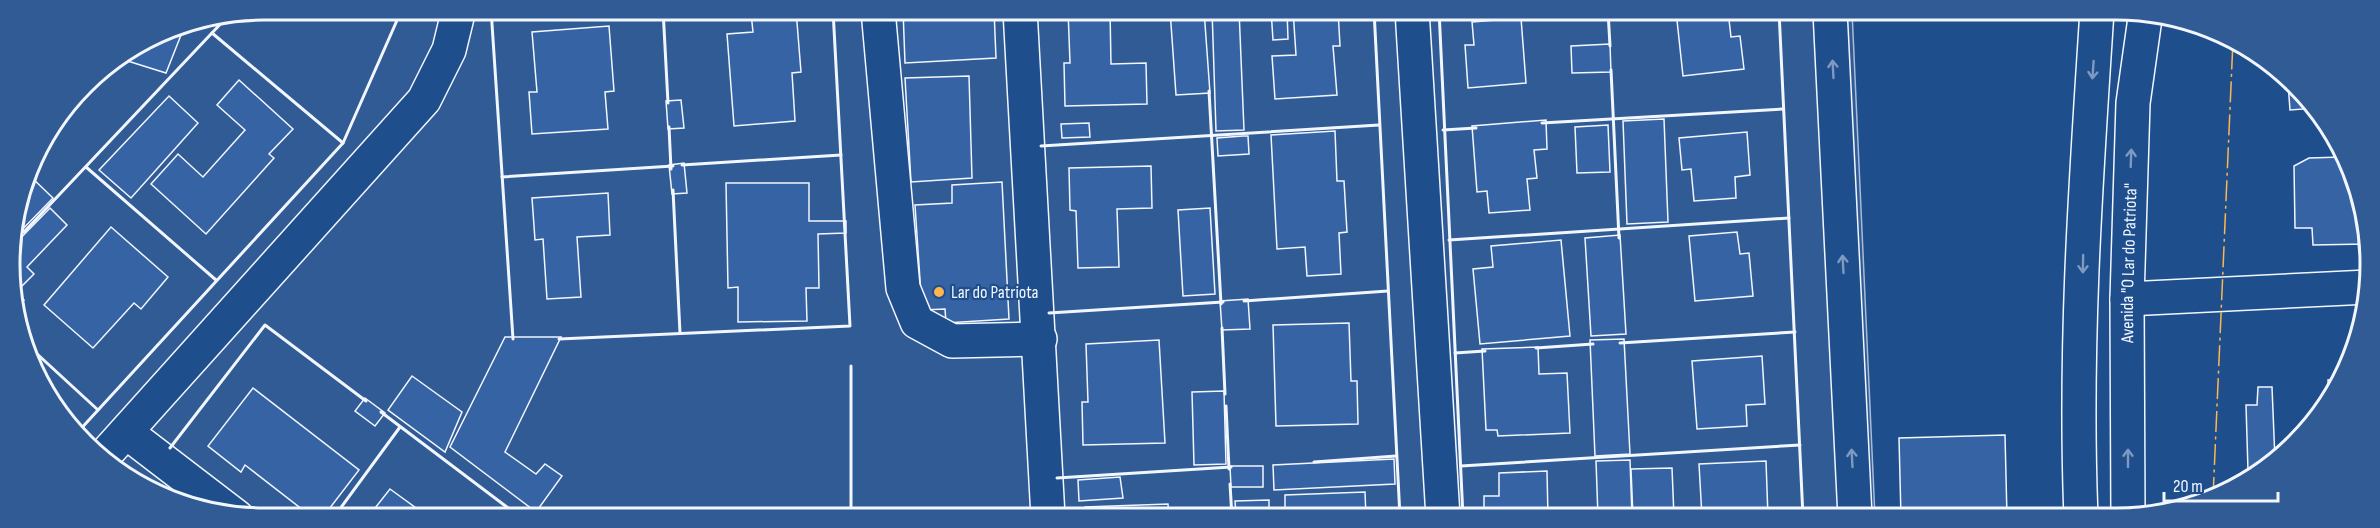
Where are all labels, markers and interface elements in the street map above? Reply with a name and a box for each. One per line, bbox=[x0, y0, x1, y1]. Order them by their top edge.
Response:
one-way arrow bbox=[1827, 59, 1838, 79]
one-way arrow bbox=[2087, 59, 2098, 79]
one-way arrow bbox=[2125, 149, 2137, 169]
street label: Avenida "O Lar do Patriota" bbox=[2116, 183, 2141, 344]
one-way arrow bbox=[1837, 254, 1848, 274]
one-way arrow bbox=[2077, 254, 2089, 274]
place label: Lar do Patriota bbox=[951, 282, 1039, 303]
marker: Lar do Patriota bbox=[932, 285, 946, 299]
one-way arrow bbox=[1847, 449, 1858, 469]
one-way arrow bbox=[2122, 449, 2134, 469]
scale bar bbox=[2164, 465, 2278, 503]
text: 20 m bbox=[2173, 476, 2203, 497]

